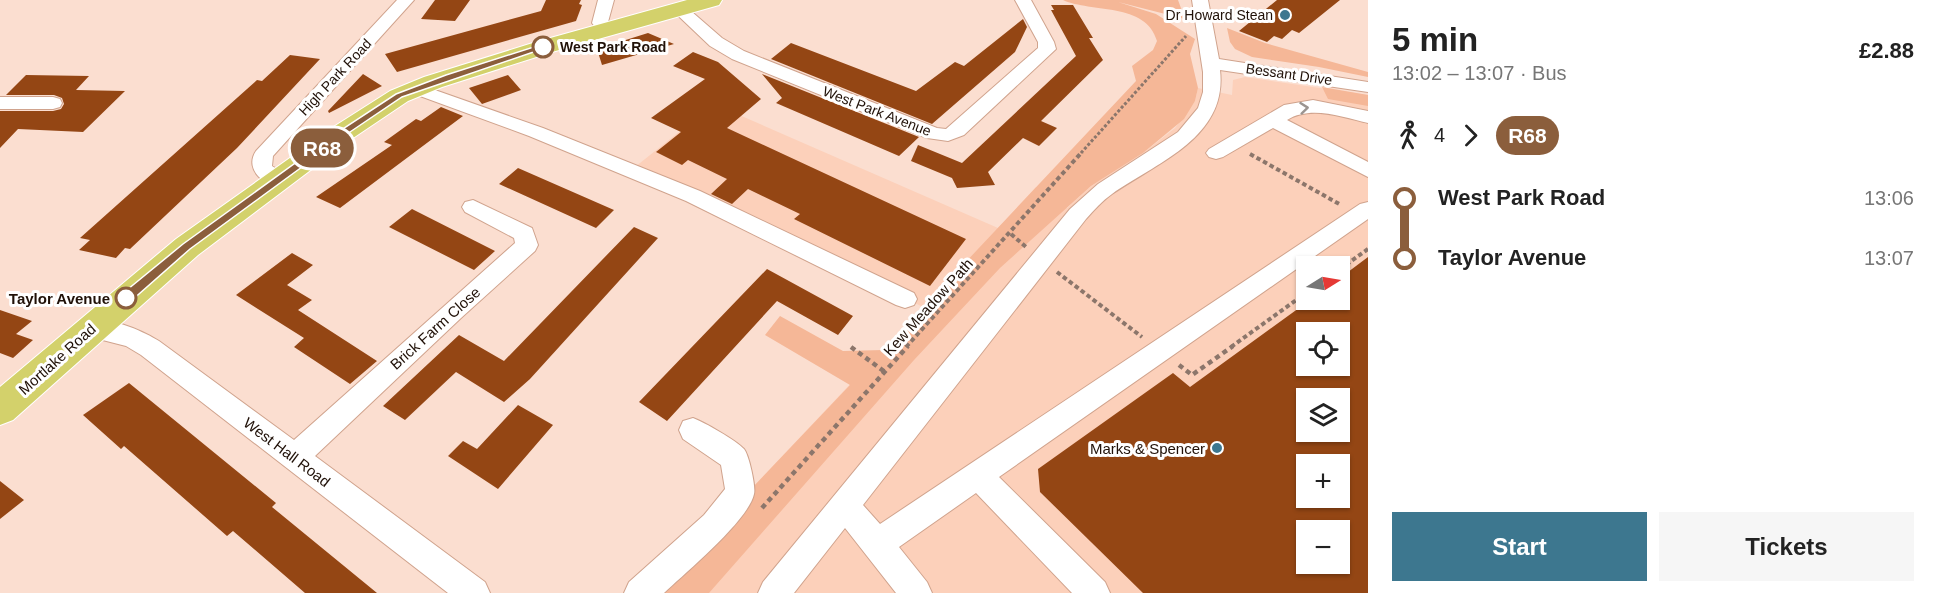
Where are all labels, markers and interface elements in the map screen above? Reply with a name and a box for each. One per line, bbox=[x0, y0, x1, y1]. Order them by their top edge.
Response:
place label: Dr Howard Stean bbox=[1166, 7, 1273, 23]
marker: Dr Howard Stean bbox=[1278, 8, 1292, 22]
text: 5 min bbox=[1392, 21, 1478, 58]
street label: High Park Road bbox=[295, 35, 375, 119]
marker: West Park Road bbox=[532, 36, 554, 58]
text: £2.88 bbox=[1859, 38, 1914, 63]
place label: West Park Road bbox=[560, 39, 666, 55]
street label: Bessant Drive bbox=[1245, 60, 1333, 88]
text: 13:02 – 13:07 · Bus bbox=[1392, 62, 1567, 84]
street label: West Park Avenue bbox=[821, 83, 934, 139]
one-way arrow bbox=[1300, 102, 1309, 115]
icon: walk bbox=[1392, 119, 1425, 152]
icon: forward bbox=[1454, 119, 1487, 152]
text: 4 bbox=[1434, 124, 1445, 146]
text: R68 bbox=[1508, 124, 1547, 147]
line badge: R68 bbox=[288, 128, 356, 168]
text: R68 bbox=[303, 137, 341, 160]
text: West Park Road bbox=[1438, 185, 1605, 210]
text: 13:06 bbox=[1864, 187, 1914, 209]
text: Taylor Avenue bbox=[1438, 245, 1586, 270]
text: 13:07 bbox=[1864, 247, 1914, 269]
street label: Kew Meadow Path bbox=[880, 255, 976, 359]
north arrow bbox=[1296, 256, 1350, 310]
map controls bbox=[1296, 256, 1350, 574]
street label: Brick Farm Close bbox=[387, 283, 483, 373]
marker: Taylor Avenue bbox=[115, 287, 137, 309]
place label: Taylor Avenue bbox=[9, 290, 110, 307]
street label: Mortlake Road bbox=[15, 320, 99, 398]
button: locate bbox=[1296, 322, 1350, 376]
button: layers bbox=[1296, 388, 1350, 442]
street label: West Hall Road bbox=[240, 414, 334, 490]
place label: Marks & Spencer bbox=[1090, 440, 1205, 457]
marker: Marks & Spencer bbox=[1210, 441, 1224, 455]
button: + bbox=[1296, 454, 1350, 508]
button: Start bbox=[1392, 512, 1647, 581]
button: Tickets bbox=[1659, 512, 1914, 581]
button: − bbox=[1296, 520, 1350, 574]

